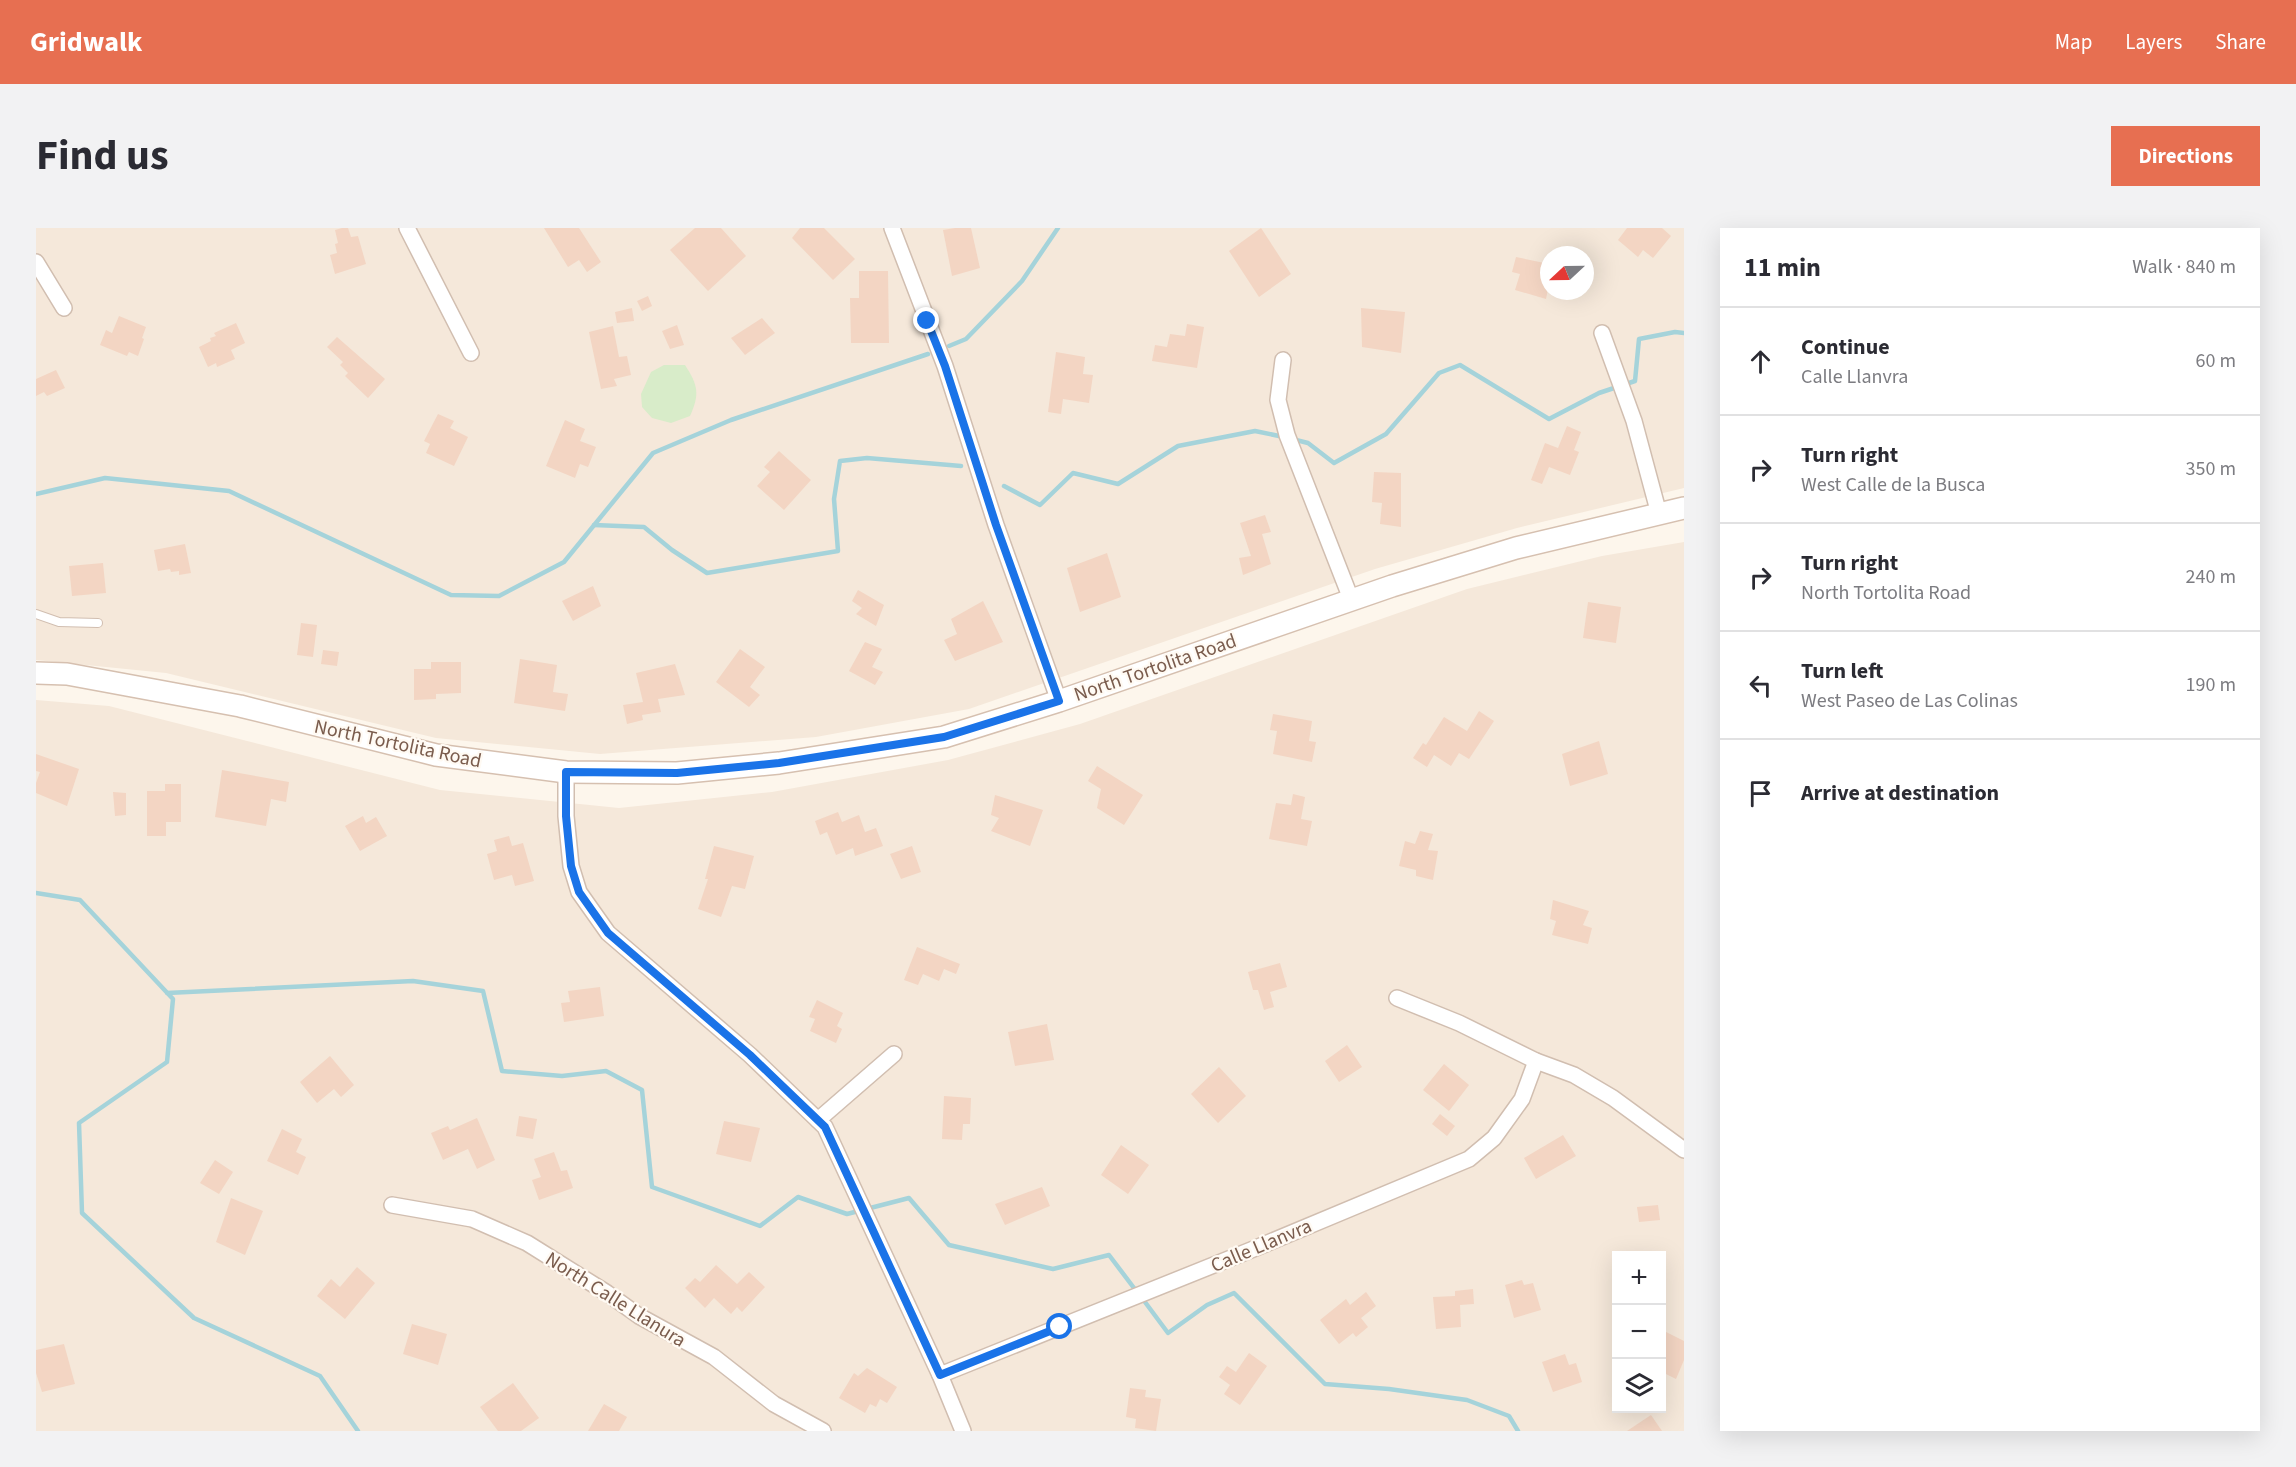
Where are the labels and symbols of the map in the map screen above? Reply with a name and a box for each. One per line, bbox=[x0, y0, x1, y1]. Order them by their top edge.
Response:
north arrow bbox=[1540, 246, 1594, 300]
route end bbox=[913, 307, 939, 333]
street label: North Tortolita Road bbox=[1070, 627, 1240, 709]
street label: North Tortolita Road bbox=[312, 713, 484, 775]
street label: Calle Llanvra bbox=[1207, 1212, 1316, 1280]
street label: North Calle Llanura bbox=[540, 1245, 691, 1354]
route start bbox=[1046, 1313, 1072, 1339]

